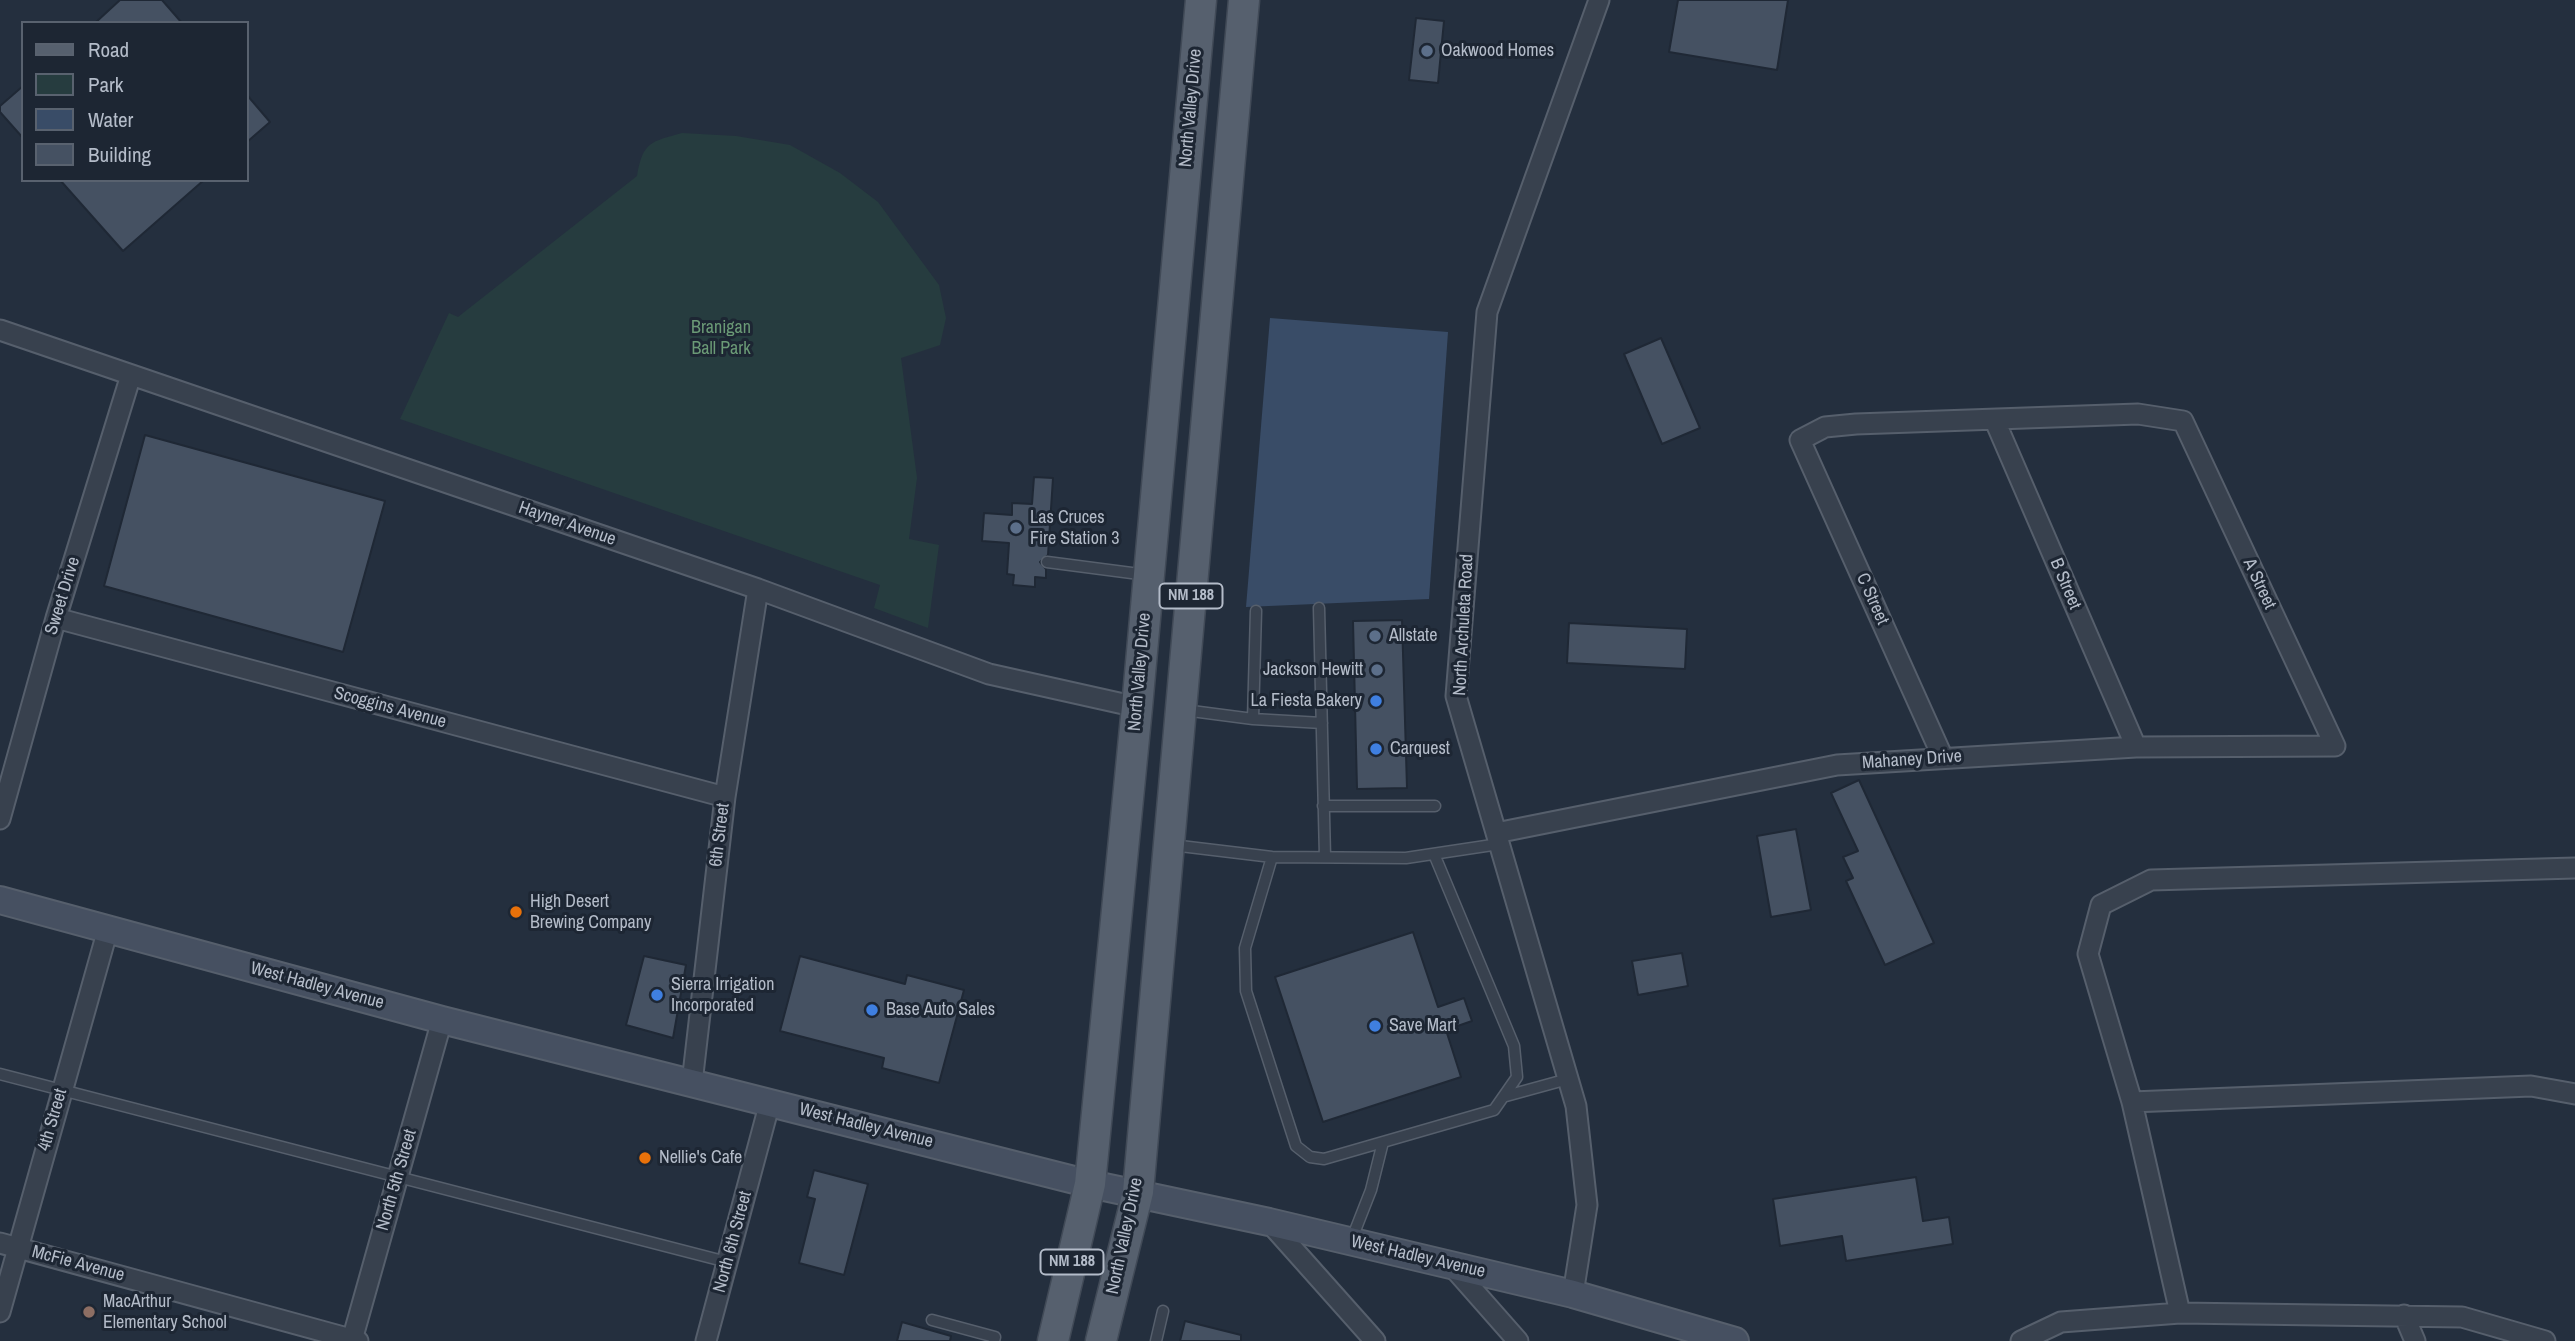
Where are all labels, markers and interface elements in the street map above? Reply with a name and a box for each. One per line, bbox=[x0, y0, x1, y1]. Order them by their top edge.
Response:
legend bbox=[21, 21, 248, 182]
text: Road bbox=[88, 35, 129, 64]
place label: Oakwood Homes bbox=[1441, 40, 1554, 62]
marker: Oakwood Homes bbox=[1419, 43, 1435, 59]
street label: North Valley Drive bbox=[1175, 48, 1207, 168]
text: Park bbox=[88, 70, 123, 99]
text: Water bbox=[88, 105, 133, 134]
text: Building bbox=[88, 140, 151, 169]
park label: Branigan Ball Park bbox=[691, 317, 751, 360]
street label: Hayner Avenue bbox=[516, 497, 618, 551]
place label: Las Cruces Fire Station 3 bbox=[1030, 507, 1119, 550]
marker: Las Cruces Fire Station 3 bbox=[1008, 520, 1024, 536]
street label: Sweet Drive bbox=[41, 554, 85, 638]
street label: North Archuleta Road bbox=[1450, 554, 1478, 696]
street label: B Street bbox=[2045, 555, 2085, 613]
street label: A Street bbox=[2238, 555, 2280, 613]
street label: C Street bbox=[1851, 570, 1893, 628]
road number: NM 188 bbox=[1160, 583, 1222, 608]
street label: North Valley Drive bbox=[1124, 612, 1156, 732]
place label: Allstate bbox=[1389, 625, 1437, 647]
marker: Allstate bbox=[1367, 628, 1383, 644]
place label: Jackson Hewitt bbox=[1263, 659, 1363, 681]
marker: Jackson Hewitt bbox=[1369, 662, 1385, 678]
street label: Scoggins Avenue bbox=[331, 683, 449, 733]
place label: La Fiesta Bakery bbox=[1250, 690, 1362, 712]
marker: La Fiesta Bakery bbox=[1368, 693, 1384, 709]
place label: Carquest bbox=[1390, 738, 1450, 760]
marker: Carquest bbox=[1368, 741, 1384, 757]
street label: Mahaney Drive bbox=[1861, 746, 1963, 774]
street label: 6th Street bbox=[705, 802, 735, 868]
place label: High Desert Brewing Company bbox=[530, 891, 651, 934]
marker: High Desert Brewing Company bbox=[508, 904, 524, 920]
street label: West Hadley Avenue bbox=[248, 958, 386, 1014]
place label: Sierra Irrigation Incorporated bbox=[671, 974, 774, 1016]
marker: Sierra Irrigation Incorporated bbox=[649, 987, 665, 1003]
place label: Base Auto Sales bbox=[886, 999, 995, 1021]
marker: Base Auto Sales bbox=[864, 1002, 880, 1018]
place label: Save Mart bbox=[1389, 1015, 1456, 1037]
marker: Save Mart bbox=[1367, 1018, 1383, 1034]
street label: 4th Street bbox=[34, 1086, 72, 1154]
street label: West Hadley Avenue bbox=[797, 1099, 935, 1153]
street label: North 5th Street bbox=[372, 1127, 422, 1233]
place label: Nellie's Cafe bbox=[659, 1147, 742, 1169]
marker: Nellie's Cafe bbox=[637, 1150, 653, 1166]
street label: North Valley Drive bbox=[1102, 1176, 1148, 1296]
street label: North 6th Street bbox=[709, 1189, 757, 1295]
street label: West Hadley Avenue bbox=[1349, 1231, 1487, 1283]
street label: McFie Avenue bbox=[29, 1241, 127, 1287]
road number: NM 188 bbox=[1040, 1250, 1104, 1274]
place label: MacArthur Elementary School bbox=[103, 1291, 227, 1334]
marker: MacArthur Elementary School bbox=[81, 1304, 97, 1320]

